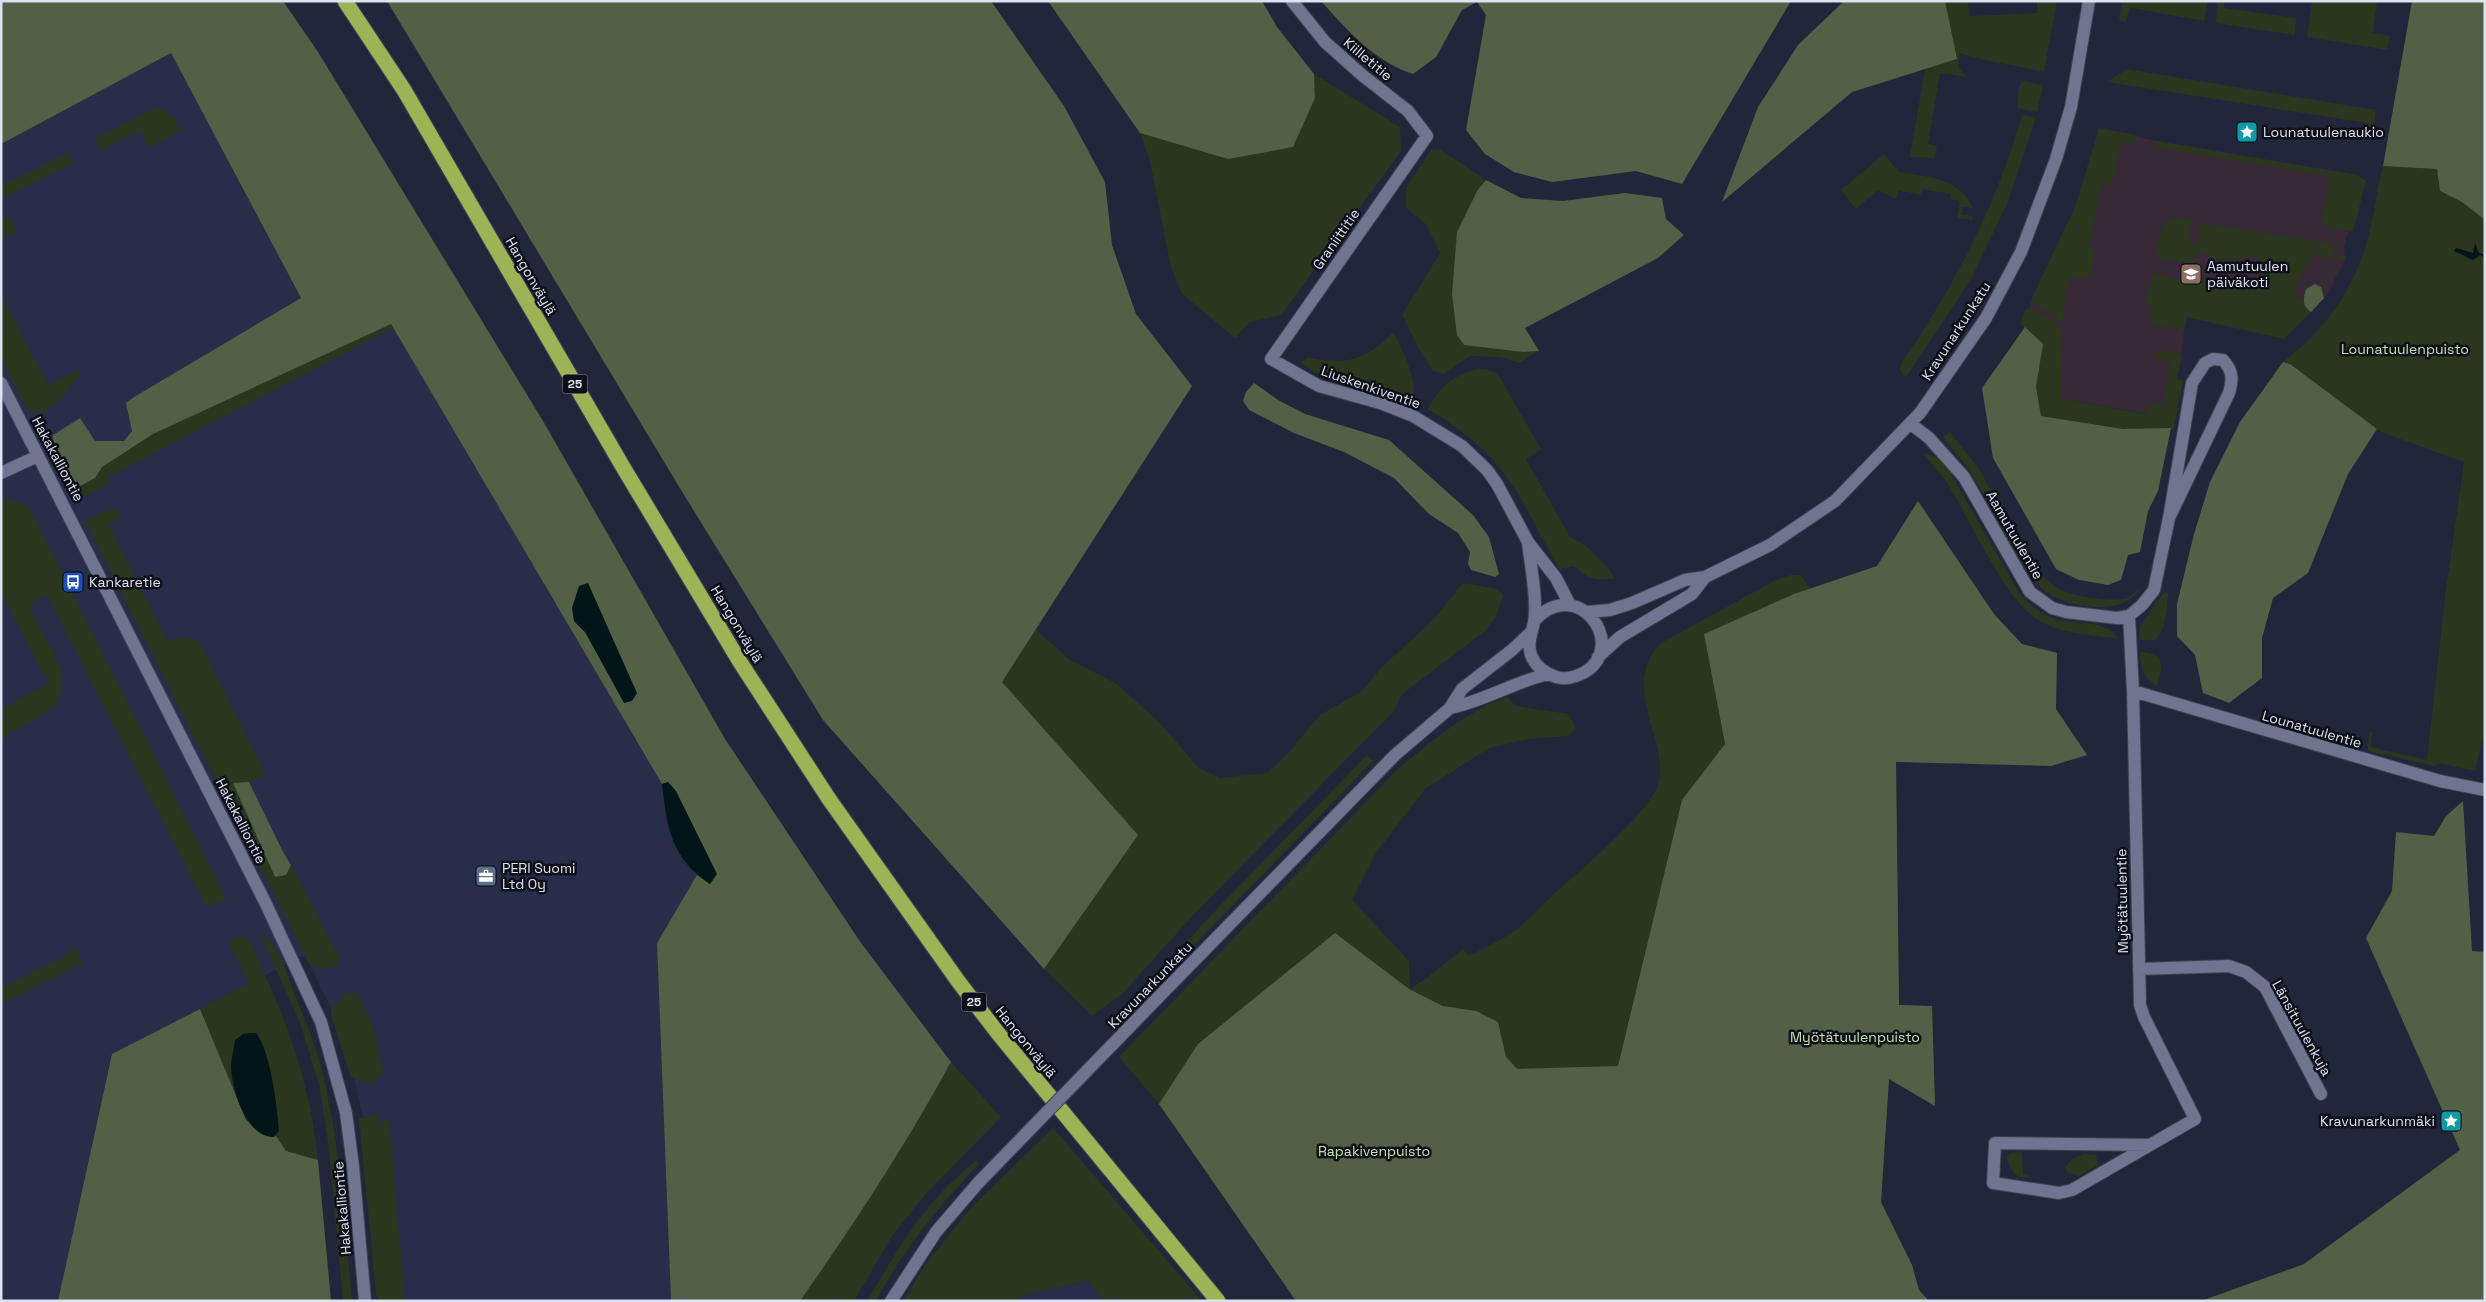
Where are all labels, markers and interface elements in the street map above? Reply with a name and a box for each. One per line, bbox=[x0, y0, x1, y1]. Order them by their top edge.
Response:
street label: Kiilletitie bbox=[1340, 33, 1396, 85]
place icon: Lounatuulenaukio bbox=[2235, 120, 2259, 144]
place label: Lounatuulenaukio bbox=[2263, 123, 2384, 141]
street label: Graniittitie bbox=[1308, 205, 1364, 273]
street label: Hangonväylä bbox=[501, 234, 561, 318]
place label: Aamutuulen päiväkoti bbox=[2207, 257, 2288, 291]
school or university icon: Aamutuulen päiväkoti bbox=[2179, 262, 2203, 286]
street label: Kravunarkunkatu bbox=[1917, 278, 1995, 384]
park label: Lounatuulenpuisto bbox=[2341, 340, 2469, 358]
street label: Liuskenkiventie bbox=[1319, 362, 1423, 412]
road number: 25 bbox=[562, 374, 588, 394]
street label: Hakakalliontie bbox=[28, 413, 88, 505]
street label: Aamutuulentie bbox=[1982, 488, 2048, 582]
bus stop icon: Kankaretie bbox=[61, 570, 85, 594]
place label: Kankaretie bbox=[89, 573, 161, 591]
street label: Hangonväylä bbox=[707, 582, 767, 666]
street label: Lounatuulentie bbox=[2260, 706, 2364, 752]
street label: Hakakalliontie bbox=[212, 775, 270, 867]
street label: Myötätuulentie bbox=[2112, 848, 2132, 954]
place label: PERI Suomi Ltd Oy bbox=[502, 859, 575, 893]
office icon: PERI Suomi Ltd Oy bbox=[474, 864, 498, 888]
street label: Kravunarkunkatu bbox=[1104, 938, 1196, 1032]
street label: Länsituulenkuja bbox=[2268, 977, 2336, 1079]
road number: 25 bbox=[962, 992, 986, 1012]
street label: Hangonväylä bbox=[992, 1002, 1060, 1082]
park label: Myötätuulenpuisto bbox=[1790, 1028, 1920, 1046]
place icon: Kravunarkunmäki bbox=[2439, 1109, 2463, 1133]
place label: Kravunarkunmäki bbox=[2320, 1112, 2435, 1130]
park label: Rapakivenpuisto bbox=[1318, 1142, 1430, 1160]
street label: Hakakalliontie bbox=[329, 1161, 355, 1255]

